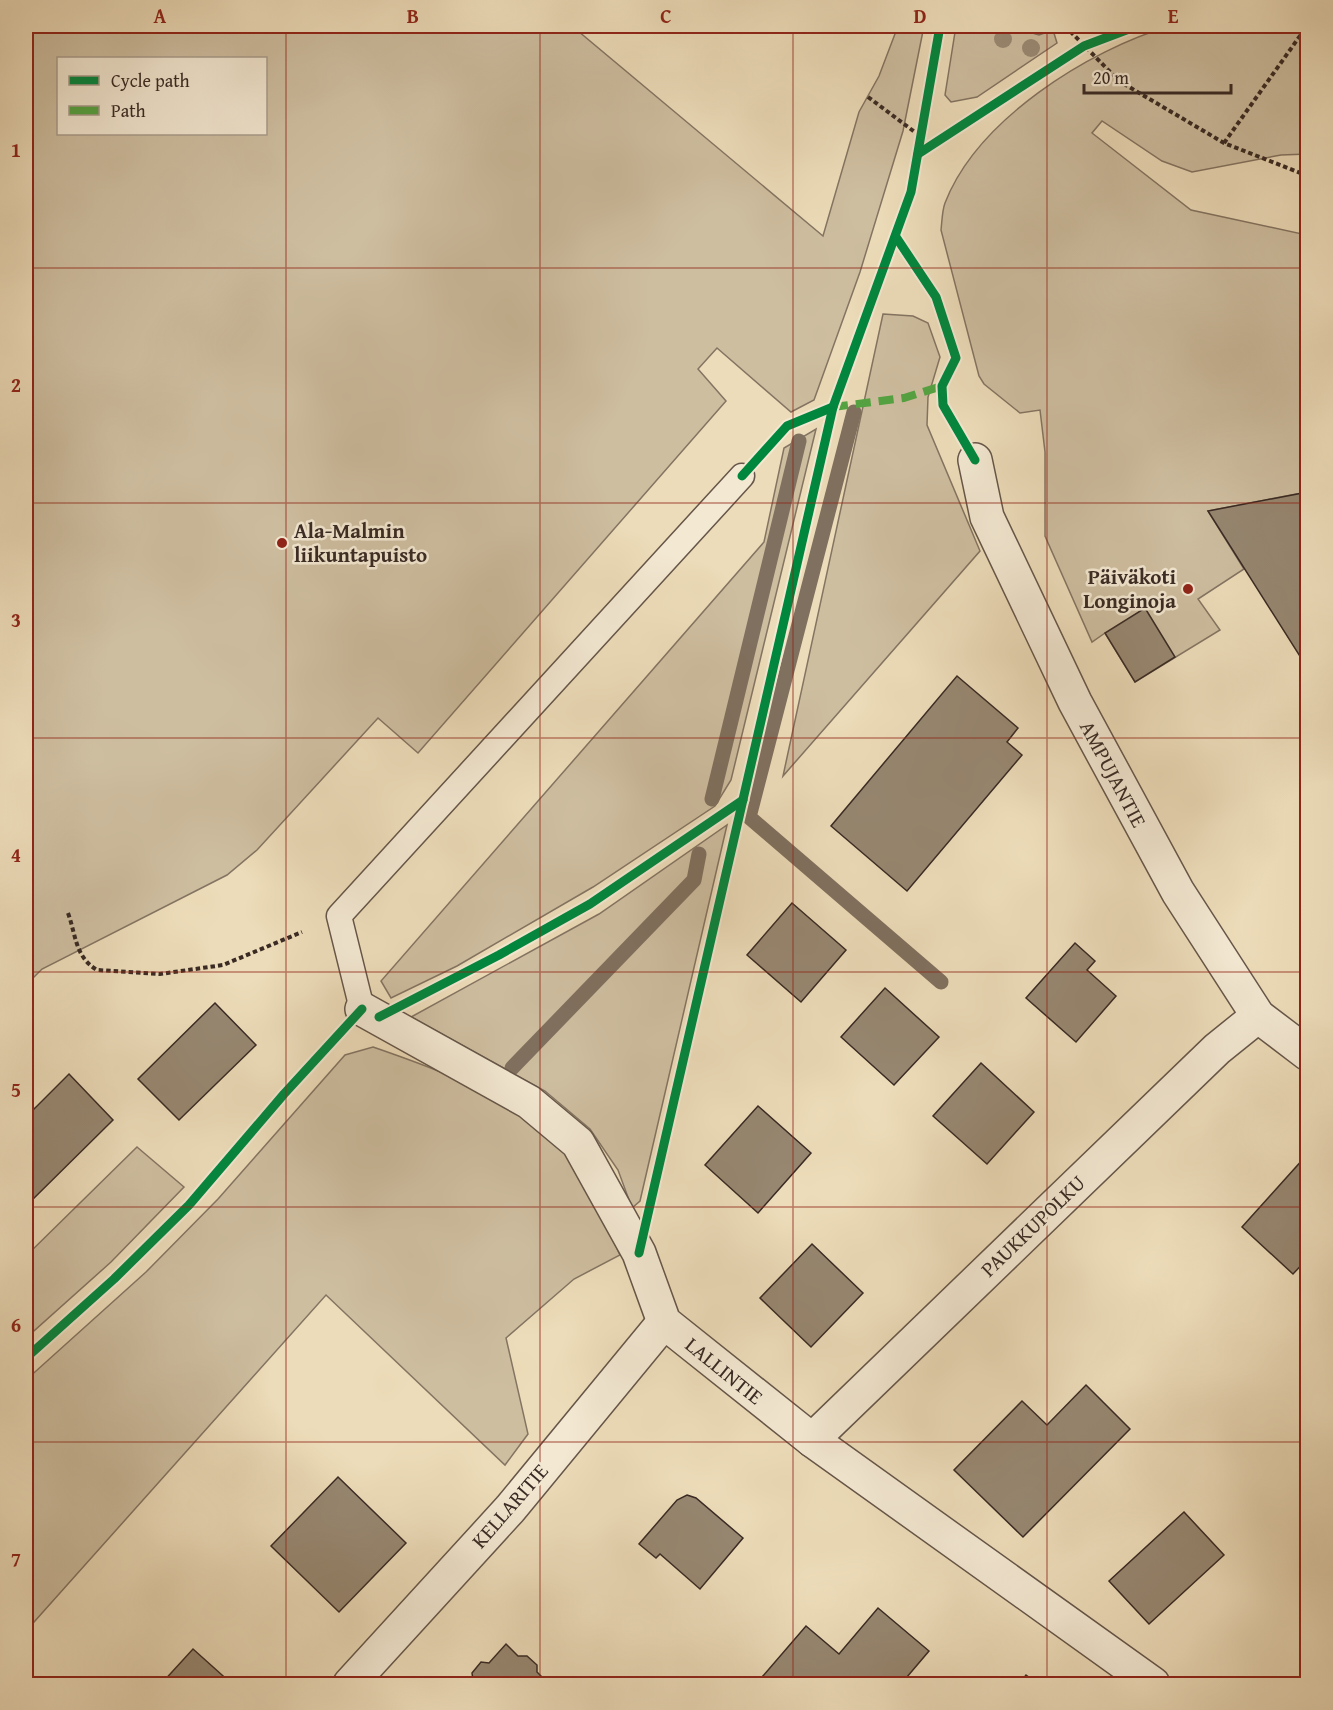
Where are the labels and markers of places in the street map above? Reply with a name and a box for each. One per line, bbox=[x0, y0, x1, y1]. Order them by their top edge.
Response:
place label: Ala-Malmin liikuntapuisto bbox=[294, 515, 427, 570]
marker: Ala-Malmin liikuntapuisto bbox=[275, 536, 289, 550]
place label: Päiväkoti Longinoja bbox=[1083, 561, 1176, 616]
marker: Päiväkoti Longinoja bbox=[1181, 582, 1195, 596]

